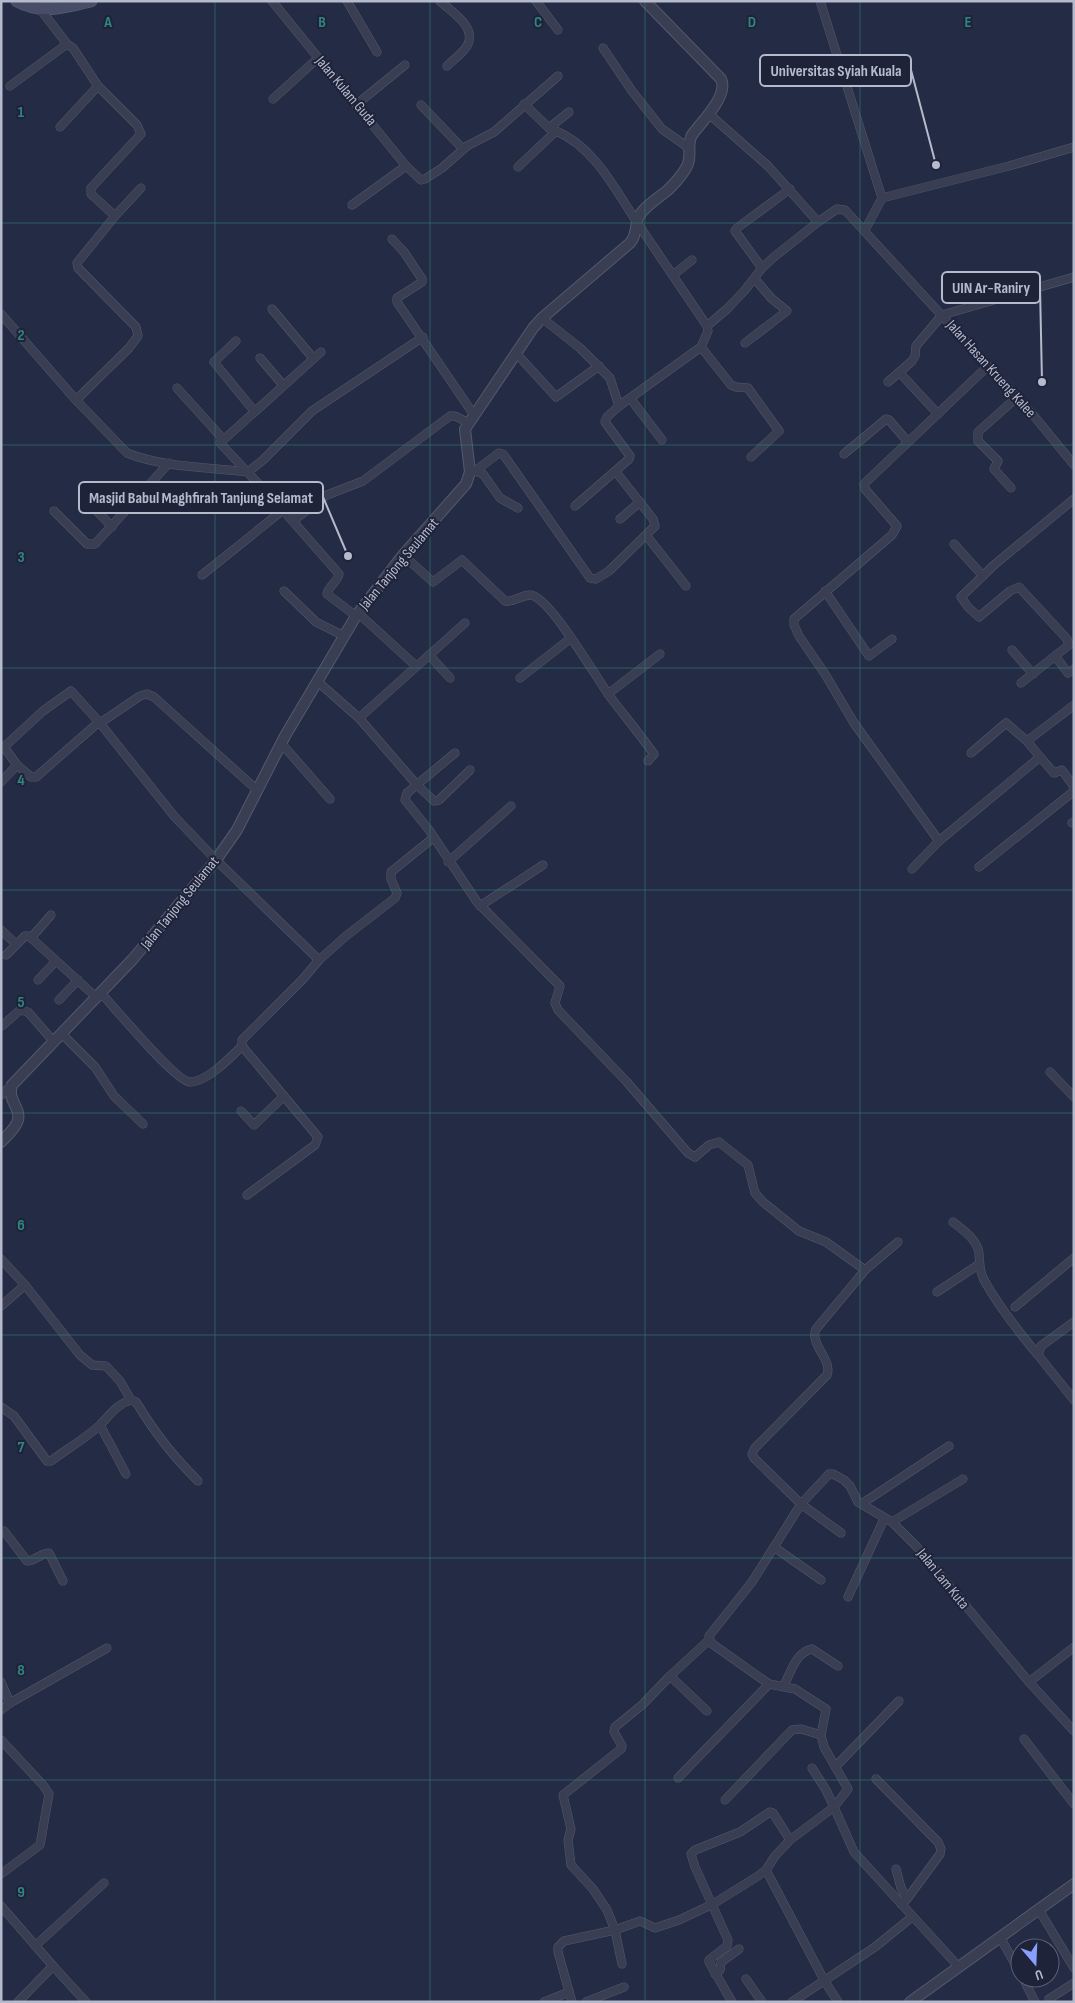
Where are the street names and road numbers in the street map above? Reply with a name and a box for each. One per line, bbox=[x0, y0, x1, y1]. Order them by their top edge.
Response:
street label: Jalan Kulam Guda bbox=[311, 51, 381, 130]
street label: Jalan Hasan Krueng Kalee bbox=[941, 315, 1040, 422]
street label: Jalan Tanjong Seulamat bbox=[354, 514, 443, 615]
street label: Jalan Tanjong Seulamat bbox=[136, 852, 224, 954]
street label: Jalan Lam Kuta bbox=[912, 1544, 973, 1613]

